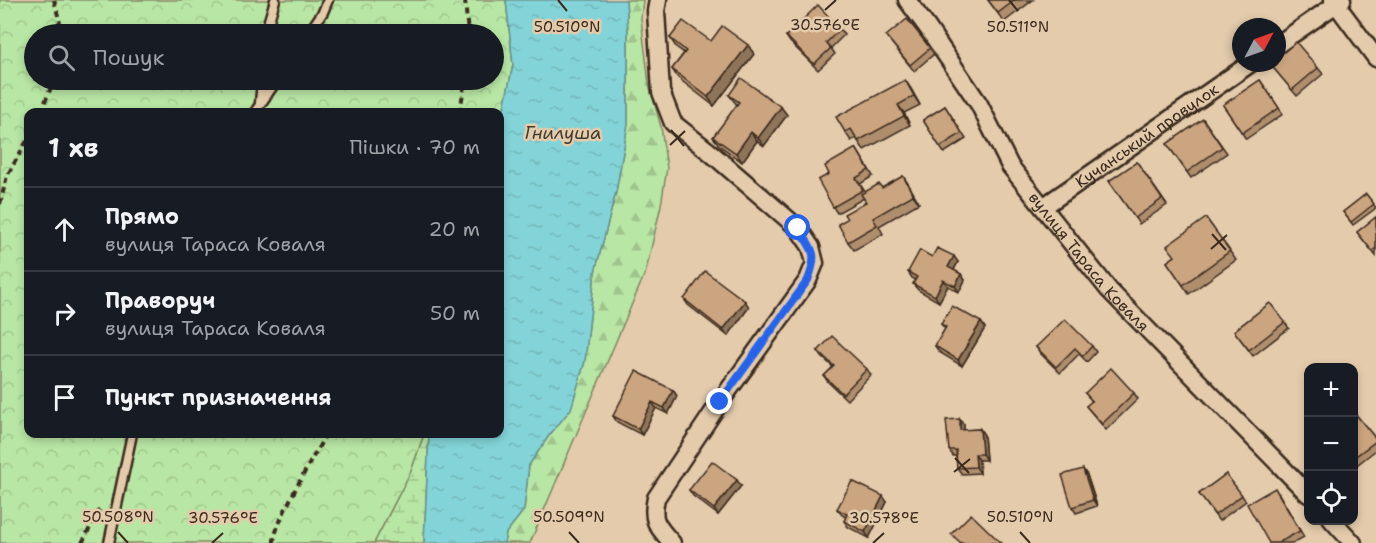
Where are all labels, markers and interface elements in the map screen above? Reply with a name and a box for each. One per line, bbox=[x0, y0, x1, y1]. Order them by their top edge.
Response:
text: 30.576°E bbox=[790, 15, 860, 35]
text: 50.510°N bbox=[534, 17, 600, 37]
text: 50.511°N bbox=[987, 17, 1049, 37]
north arrow bbox=[1232, 18, 1286, 72]
search box bbox=[24, 24, 504, 90]
icon: search bbox=[45, 41, 78, 74]
text: Пошук bbox=[93, 43, 164, 72]
street label: Кучанський провулок bbox=[1071, 78, 1223, 193]
water label: Гнилуша bbox=[525, 121, 601, 145]
text: 1 хв bbox=[48, 130, 98, 165]
text: Пішки · 70 m bbox=[349, 134, 480, 160]
street label: вулиця Тараса Коваля bbox=[1024, 188, 1154, 336]
text: Прямо bbox=[105, 202, 179, 231]
icon: ahead bbox=[48, 213, 81, 246]
route start bbox=[784, 214, 810, 240]
text: 20 m bbox=[429, 216, 480, 242]
text: вулиця Тараса Коваля bbox=[105, 231, 326, 257]
text: Праворуч bbox=[105, 286, 215, 315]
icon: right bbox=[48, 297, 81, 330]
text: 50 m bbox=[430, 300, 480, 326]
text: вулиця Тараса Коваля bbox=[105, 315, 326, 341]
map controls bbox=[1304, 363, 1358, 525]
button: + bbox=[1304, 363, 1358, 417]
icon: arrive bbox=[48, 381, 81, 414]
text: Пункт призначення bbox=[105, 383, 332, 412]
route end bbox=[706, 388, 732, 414]
button: − bbox=[1304, 417, 1358, 471]
button: locate bbox=[1304, 471, 1358, 525]
text: 50.508°N bbox=[82, 507, 154, 527]
text: 50.509°N bbox=[533, 507, 605, 527]
text: 50.510°N bbox=[987, 507, 1053, 527]
text: 30.576°E bbox=[188, 508, 258, 528]
text: 30.578°E bbox=[849, 508, 919, 528]

